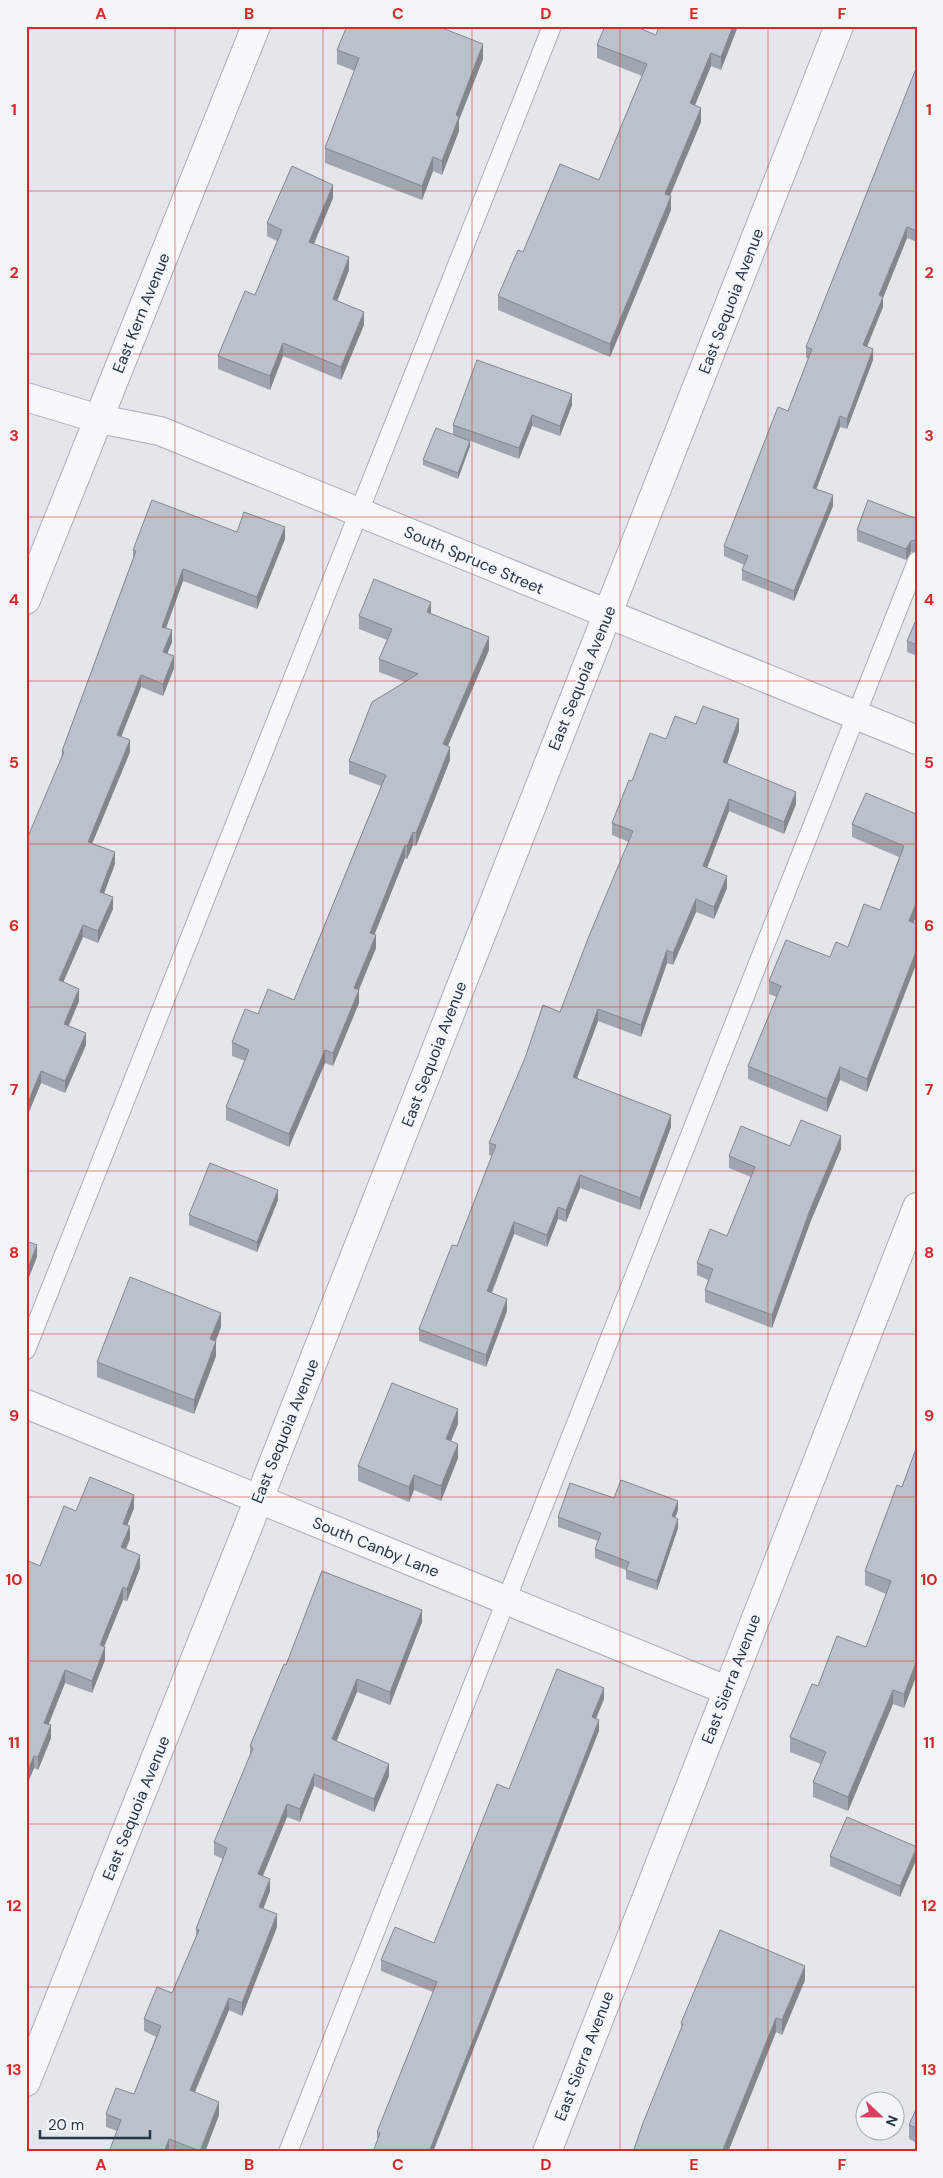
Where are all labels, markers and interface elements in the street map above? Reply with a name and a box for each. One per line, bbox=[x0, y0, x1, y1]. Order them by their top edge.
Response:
text: A bbox=[95, 3, 107, 24]
text: B bbox=[244, 3, 254, 24]
text: C bbox=[392, 3, 404, 24]
text: D bbox=[540, 3, 552, 24]
text: E bbox=[689, 3, 699, 24]
text: F bbox=[838, 3, 847, 24]
text: 1 bbox=[11, 99, 17, 120]
text: 1 bbox=[926, 99, 932, 120]
street label: East Sequoia Avenue bbox=[694, 225, 768, 377]
street label: East Kern Avenue bbox=[107, 250, 175, 376]
text: 2 bbox=[9, 262, 19, 283]
text: 2 bbox=[924, 262, 934, 283]
text: 3 bbox=[9, 425, 19, 446]
text: 3 bbox=[924, 425, 934, 446]
street label: South Spruce Street bbox=[401, 521, 547, 599]
text: 4 bbox=[9, 589, 19, 610]
text: 4 bbox=[924, 589, 934, 610]
street label: East Sequoia Avenue bbox=[543, 603, 621, 753]
text: 5 bbox=[9, 752, 19, 773]
text: 5 bbox=[924, 752, 934, 773]
text: 6 bbox=[9, 915, 19, 936]
text: 6 bbox=[924, 915, 934, 936]
street label: East Sequoia Avenue bbox=[397, 978, 471, 1130]
text: 7 bbox=[10, 1079, 19, 1100]
text: 7 bbox=[925, 1079, 934, 1100]
text: 8 bbox=[9, 1242, 19, 1263]
text: 8 bbox=[924, 1242, 934, 1263]
street label: East Sequoia Avenue bbox=[246, 1356, 324, 1506]
text: 9 bbox=[9, 1405, 19, 1426]
text: 9 bbox=[924, 1405, 934, 1426]
street label: South Canby Lane bbox=[309, 1512, 443, 1582]
text: 10 bbox=[5, 1569, 23, 1590]
text: 10 bbox=[920, 1569, 938, 1590]
street label: East Sierra Avenue bbox=[697, 1611, 765, 1747]
text: 11 bbox=[8, 1732, 20, 1753]
text: 11 bbox=[923, 1732, 935, 1753]
street label: East Sequoia Avenue bbox=[97, 1733, 175, 1883]
text: 12 bbox=[6, 1895, 22, 1916]
text: 12 bbox=[921, 1895, 937, 1916]
street label: East Sierra Avenue bbox=[550, 1988, 618, 2124]
text: 13 bbox=[6, 2059, 22, 2080]
text: 13 bbox=[921, 2059, 937, 2080]
north arrow bbox=[856, 2090, 906, 2140]
scale bar bbox=[40, 2108, 150, 2140]
text: N bbox=[882, 2113, 902, 2129]
text: 20 m bbox=[48, 2115, 84, 2135]
text: A bbox=[95, 2154, 107, 2175]
text: B bbox=[244, 2154, 254, 2175]
text: C bbox=[392, 2154, 404, 2175]
text: D bbox=[540, 2154, 552, 2175]
text: E bbox=[689, 2154, 699, 2175]
text: F bbox=[838, 2154, 847, 2175]

